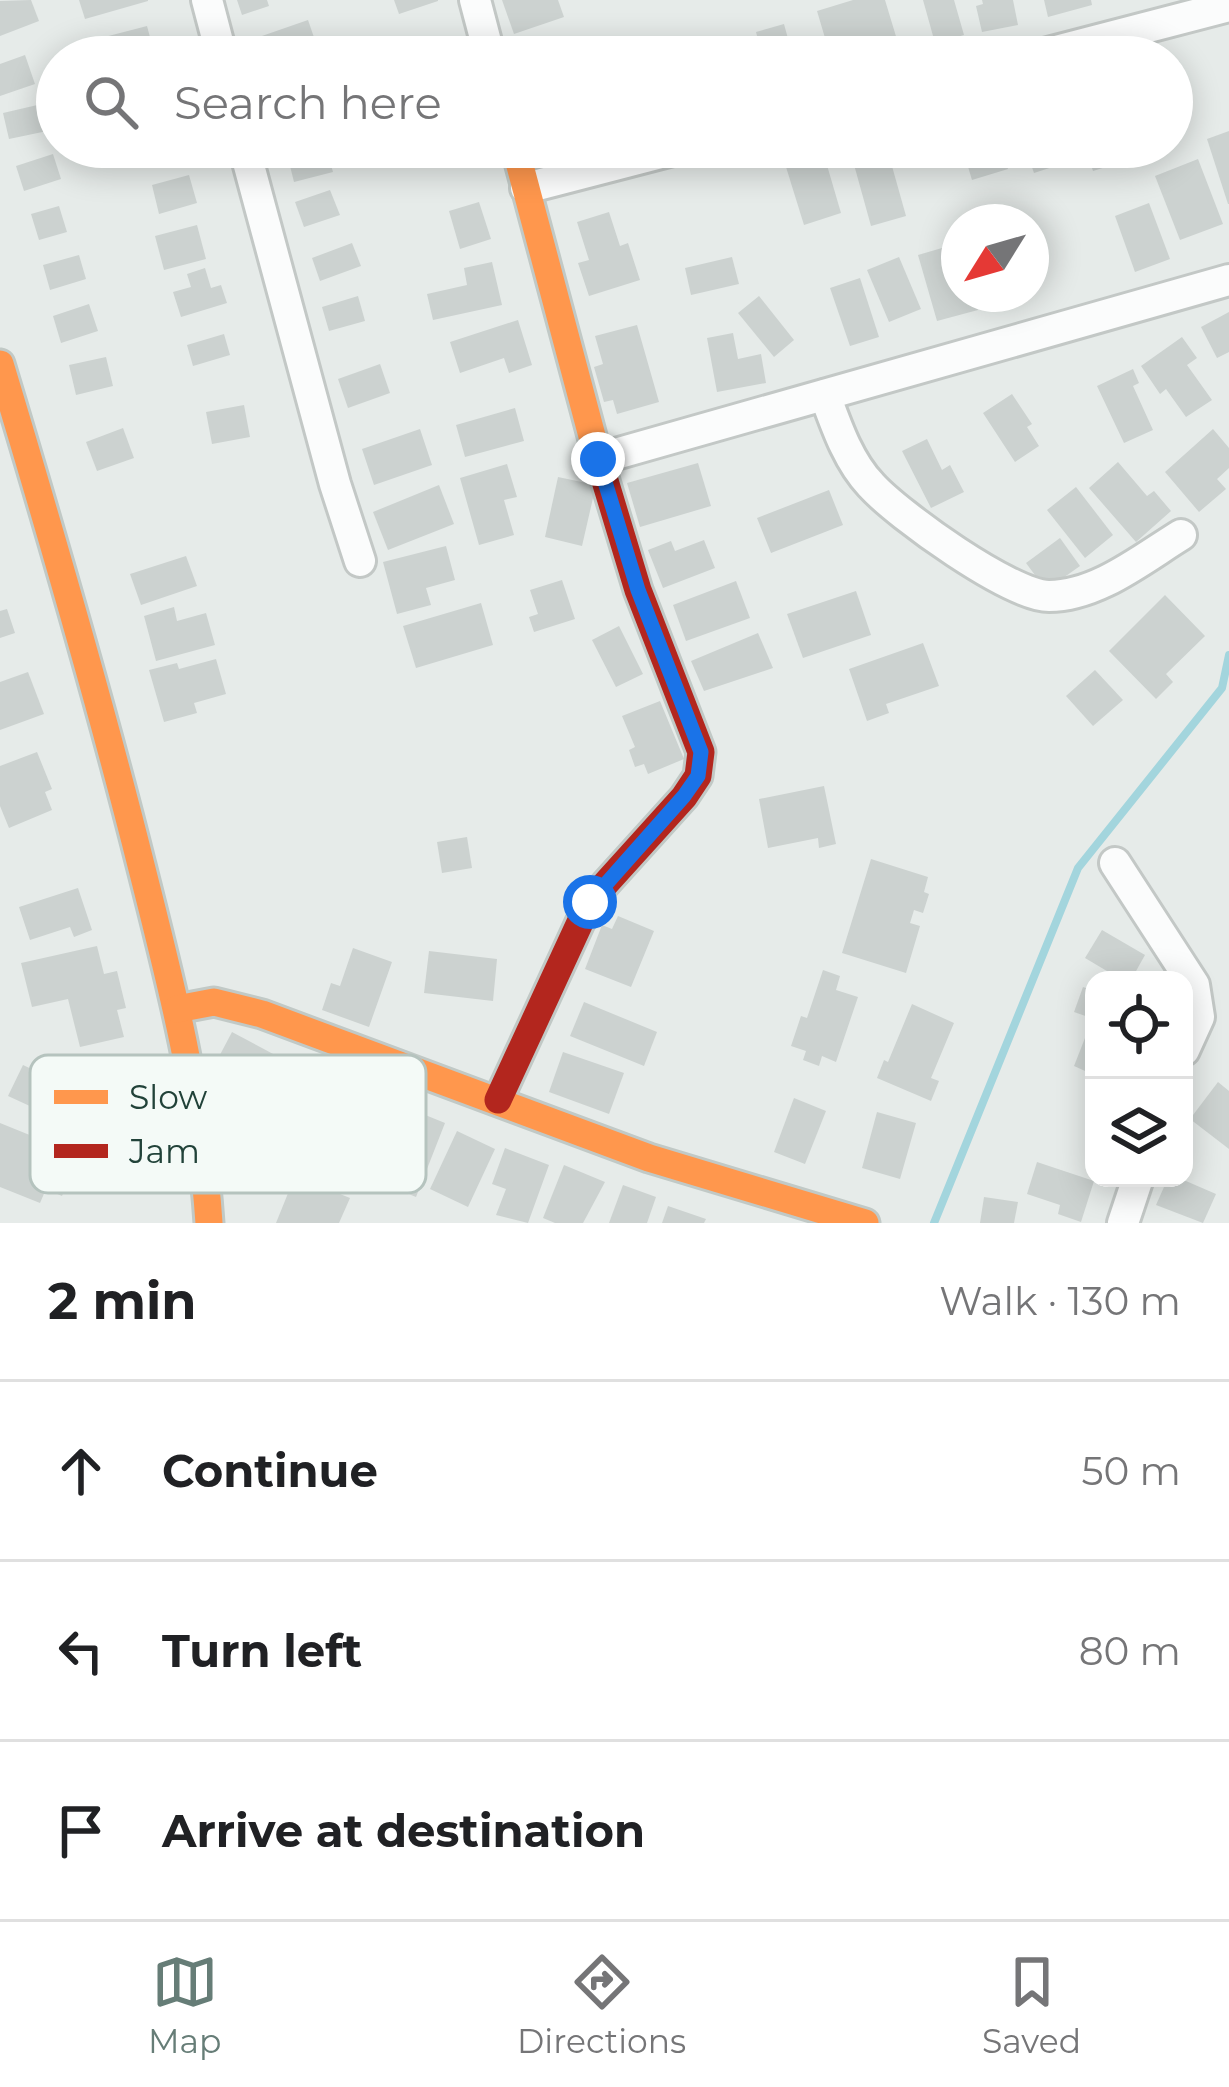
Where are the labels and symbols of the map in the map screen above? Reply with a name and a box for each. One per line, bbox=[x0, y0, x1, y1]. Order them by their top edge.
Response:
north arrow bbox=[941, 204, 1049, 312]
route end bbox=[571, 432, 625, 486]
route start bbox=[563, 875, 617, 929]
legend bbox=[30, 1055, 426, 1193]
text: Slow bbox=[129, 1077, 207, 1117]
text: Jam bbox=[128, 1131, 200, 1171]

